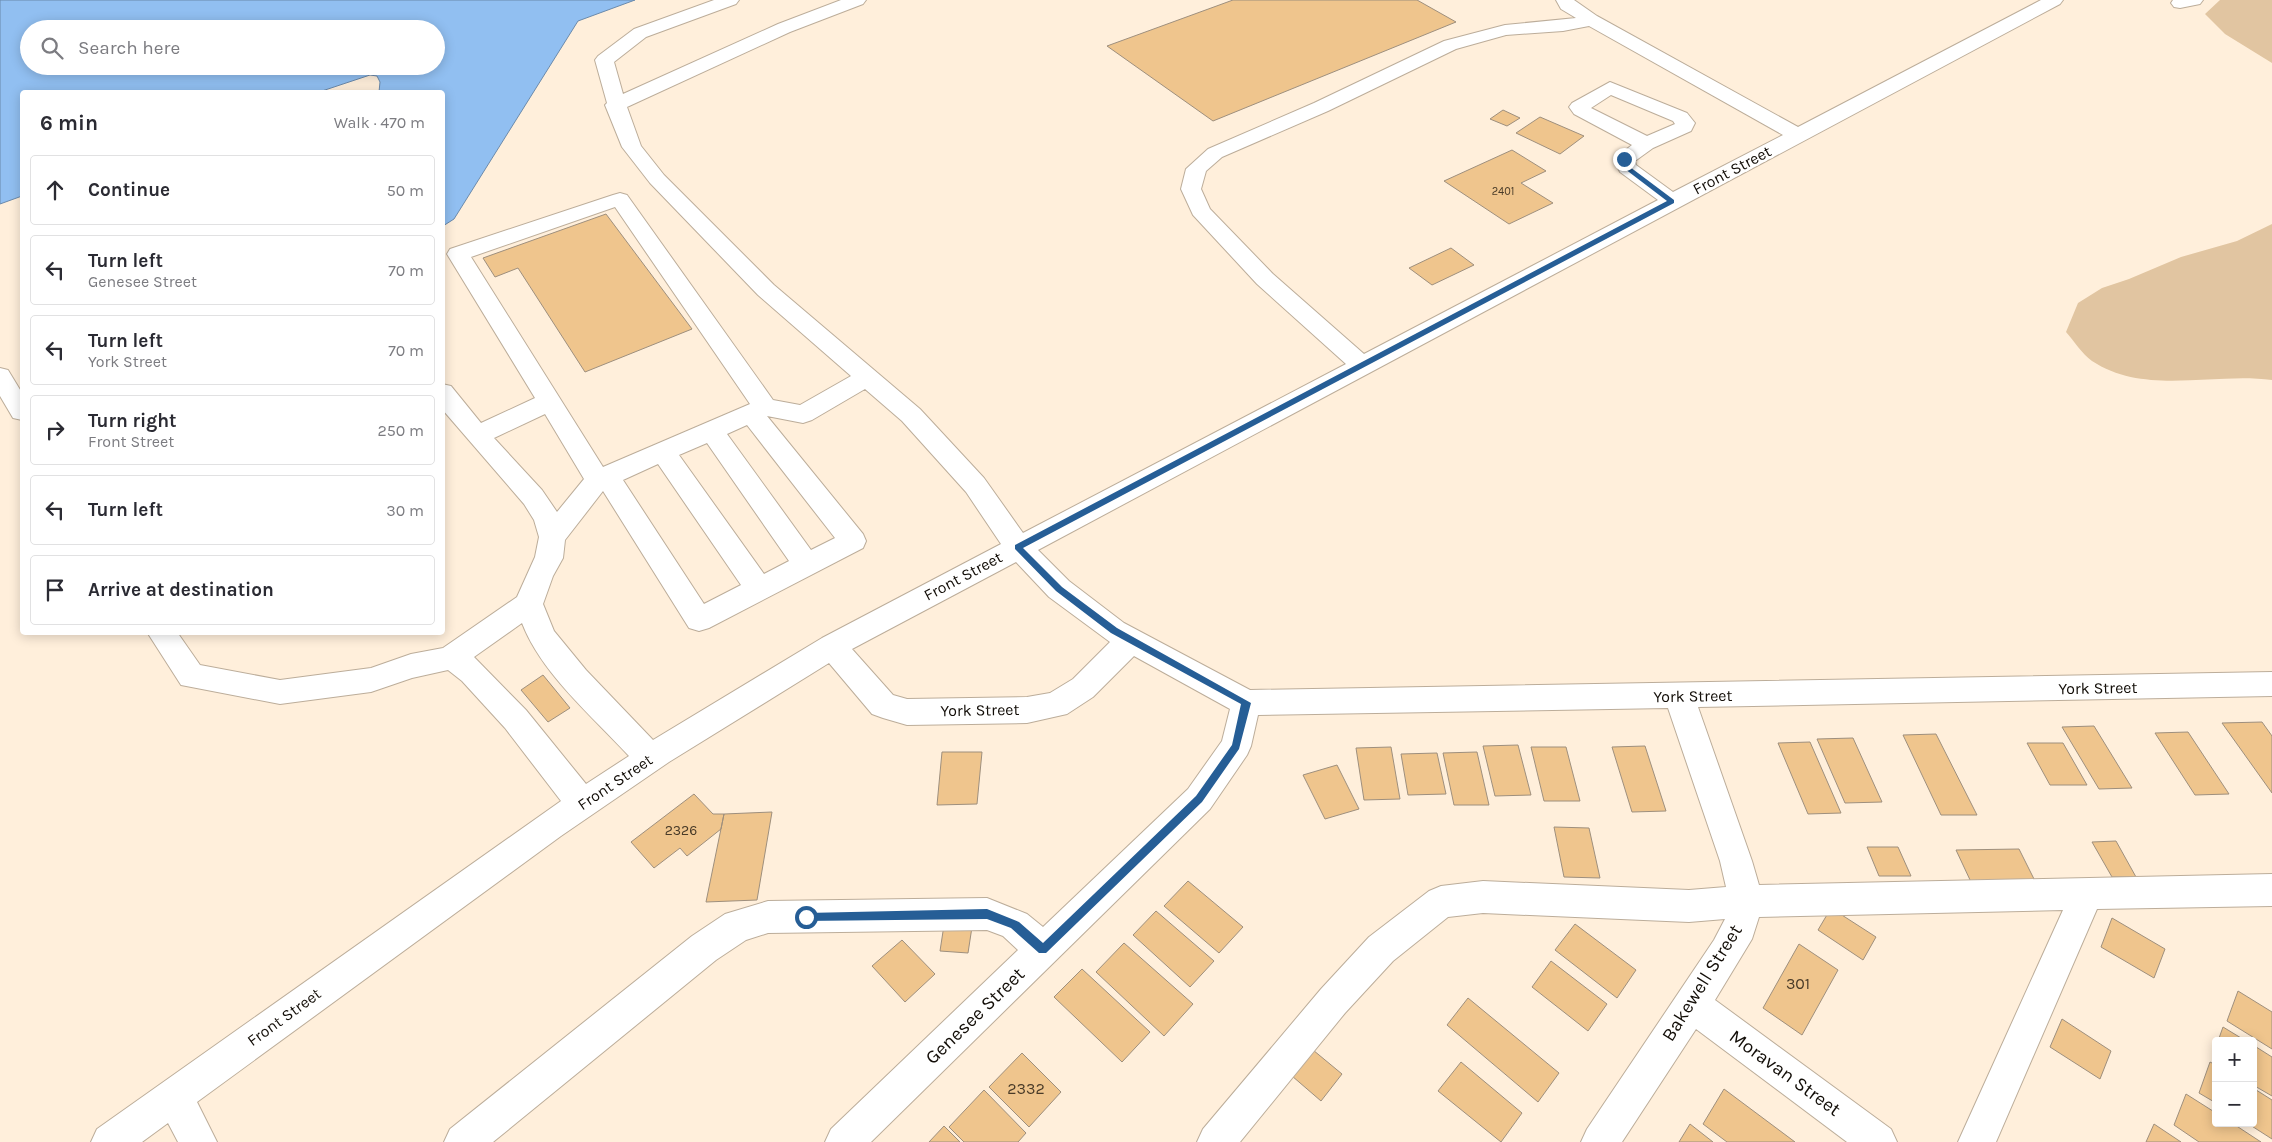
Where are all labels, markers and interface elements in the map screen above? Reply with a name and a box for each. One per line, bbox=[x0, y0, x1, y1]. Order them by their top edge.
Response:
search box bbox=[20, 20, 445, 75]
icon: search bbox=[38, 34, 66, 62]
text: Search here bbox=[78, 37, 180, 59]
text: 6 min bbox=[40, 111, 98, 135]
text: Walk · 470 m bbox=[334, 113, 425, 132]
street label: Front Street bbox=[1689, 141, 1775, 199]
route end bbox=[1613, 148, 1636, 171]
icon: ahead bbox=[41, 176, 69, 204]
text: Continue bbox=[88, 179, 170, 201]
text: 50 m bbox=[387, 181, 424, 200]
house number: 2401 bbox=[1492, 185, 1514, 198]
text: Turn left bbox=[88, 250, 163, 272]
icon: left bbox=[41, 256, 69, 284]
text: 70 m bbox=[388, 261, 424, 280]
text: Genesee Street bbox=[88, 272, 197, 291]
text: Turn left bbox=[88, 330, 163, 352]
icon: left bbox=[41, 336, 69, 364]
text: 70 m bbox=[388, 341, 424, 360]
text: York Street bbox=[88, 352, 167, 371]
text: Turn right bbox=[88, 410, 177, 432]
icon: right bbox=[41, 416, 69, 444]
text: 250 m bbox=[377, 421, 424, 440]
text: Front Street bbox=[88, 432, 174, 451]
icon: left bbox=[41, 496, 69, 524]
text: Turn left bbox=[88, 499, 163, 521]
text: 30 m bbox=[386, 501, 424, 520]
street label: Front Street bbox=[920, 547, 1006, 605]
icon: arrive bbox=[41, 576, 69, 604]
text: Arrive at destination bbox=[88, 579, 274, 601]
street label: York Street bbox=[2058, 678, 2138, 698]
street label: York Street bbox=[1653, 686, 1733, 706]
street label: York Street bbox=[940, 700, 1020, 720]
street label: Front Street bbox=[574, 750, 656, 814]
house number: 2326 bbox=[665, 822, 697, 839]
route start bbox=[795, 906, 818, 929]
street label: Bakewell Street bbox=[1657, 921, 1747, 1045]
street label: Genesee Street bbox=[921, 963, 1029, 1069]
house number: 301 bbox=[1786, 974, 1810, 993]
street label: Front Street bbox=[244, 984, 324, 1050]
street label: Moravan Street bbox=[1725, 1025, 1845, 1121]
map controls bbox=[2212, 1037, 2257, 1127]
button: + bbox=[2212, 1037, 2257, 1082]
house number: 2332 bbox=[1007, 1079, 1045, 1098]
button: − bbox=[2212, 1082, 2257, 1127]

